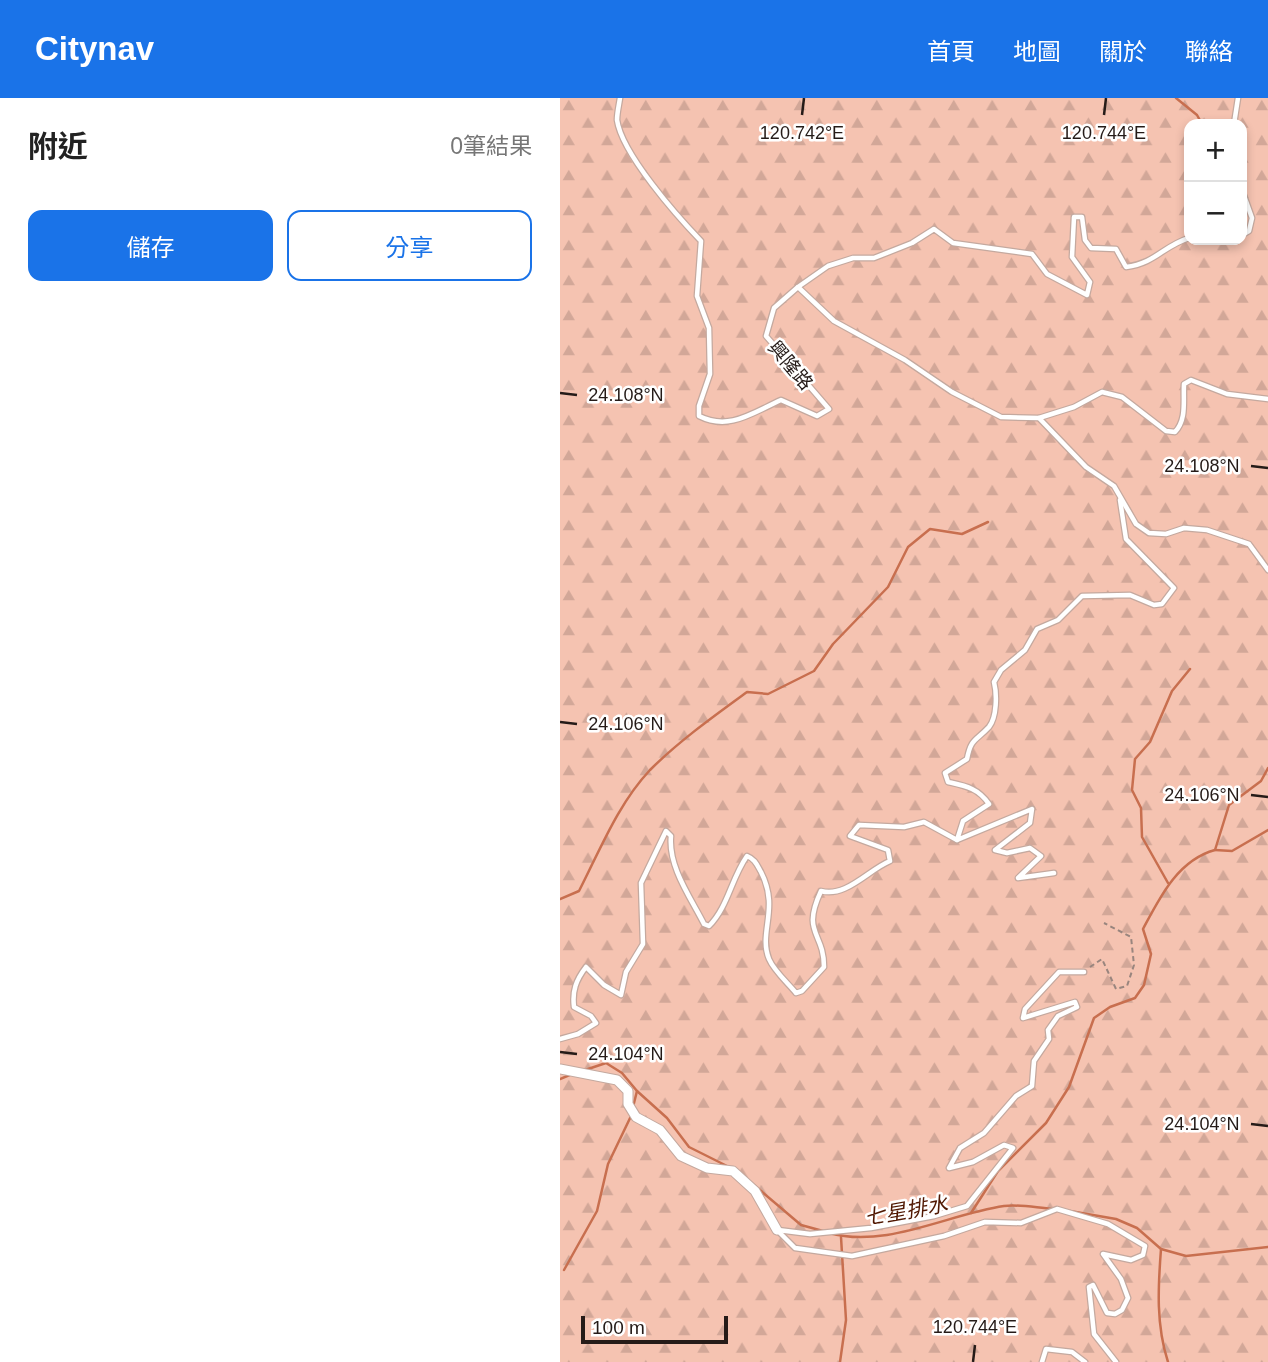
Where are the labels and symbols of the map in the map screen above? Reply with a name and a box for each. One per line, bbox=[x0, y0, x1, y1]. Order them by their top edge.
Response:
text: 120.742°E bbox=[760, 123, 844, 143]
text: 120.744°E bbox=[1062, 123, 1146, 143]
street label: 興隆路 bbox=[764, 337, 817, 394]
text: 24.108°N bbox=[588, 385, 664, 405]
text: 24.108°N bbox=[1164, 456, 1240, 476]
text: 24.106°N bbox=[588, 714, 664, 734]
text: 24.106°N bbox=[1164, 785, 1240, 805]
text: 24.104°N bbox=[588, 1044, 664, 1064]
text: 24.104°N bbox=[1164, 1114, 1240, 1134]
water label: 七星排水 bbox=[863, 1192, 950, 1229]
scale bar bbox=[581, 1313, 728, 1345]
text: 120.744°E bbox=[933, 1317, 1017, 1337]

